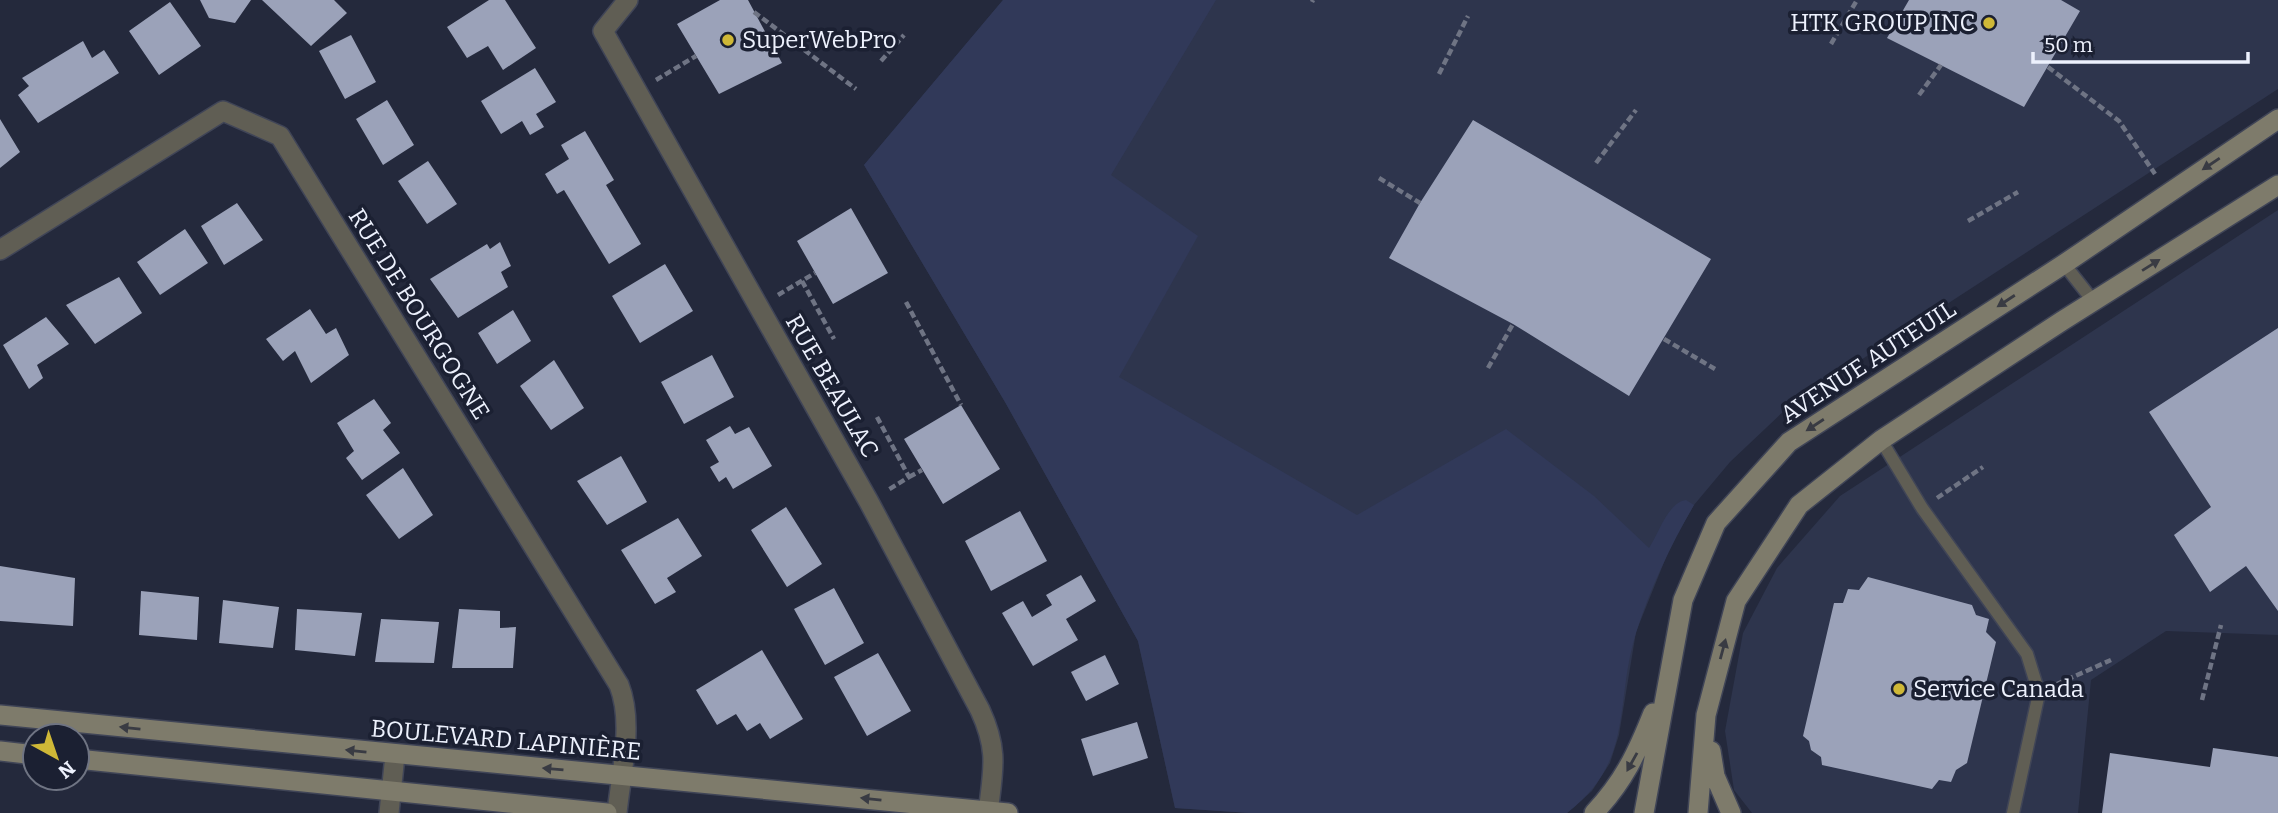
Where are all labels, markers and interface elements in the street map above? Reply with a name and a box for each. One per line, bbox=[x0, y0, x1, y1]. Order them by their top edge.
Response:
place label: HTK GROUP INC bbox=[1790, 9, 1975, 37]
marker: HTK GROUP INC bbox=[1981, 15, 1997, 31]
scale bar bbox=[2033, 21, 2248, 65]
place label: SuperWebPro bbox=[742, 26, 897, 54]
marker: SuperWebPro bbox=[720, 32, 736, 48]
text: 50 m bbox=[2044, 32, 2093, 58]
one-way arrow bbox=[2202, 157, 2221, 170]
street label: RUE DE BOURGOGNE bbox=[343, 203, 495, 425]
one-way arrow bbox=[2142, 259, 2161, 272]
street label: AVENUE AUTEUIL bbox=[1775, 295, 1961, 429]
one-way arrow bbox=[1997, 295, 2016, 308]
street label: RUE BEAULAC bbox=[780, 309, 884, 463]
one-way arrow bbox=[1806, 418, 1825, 431]
one-way arrow bbox=[1718, 638, 1729, 660]
place label: Service Canada bbox=[1913, 675, 2084, 703]
marker: Service Canada bbox=[1891, 681, 1907, 697]
street label: BOULEVARD LAPINIÈRE bbox=[370, 713, 642, 766]
north arrow bbox=[21, 722, 91, 792]
one-way arrow bbox=[119, 722, 141, 733]
one-way arrow bbox=[345, 745, 367, 756]
one-way arrow bbox=[1626, 752, 1638, 772]
text: N bbox=[53, 756, 80, 783]
one-way arrow bbox=[541, 763, 563, 774]
one-way arrow bbox=[860, 794, 882, 805]

